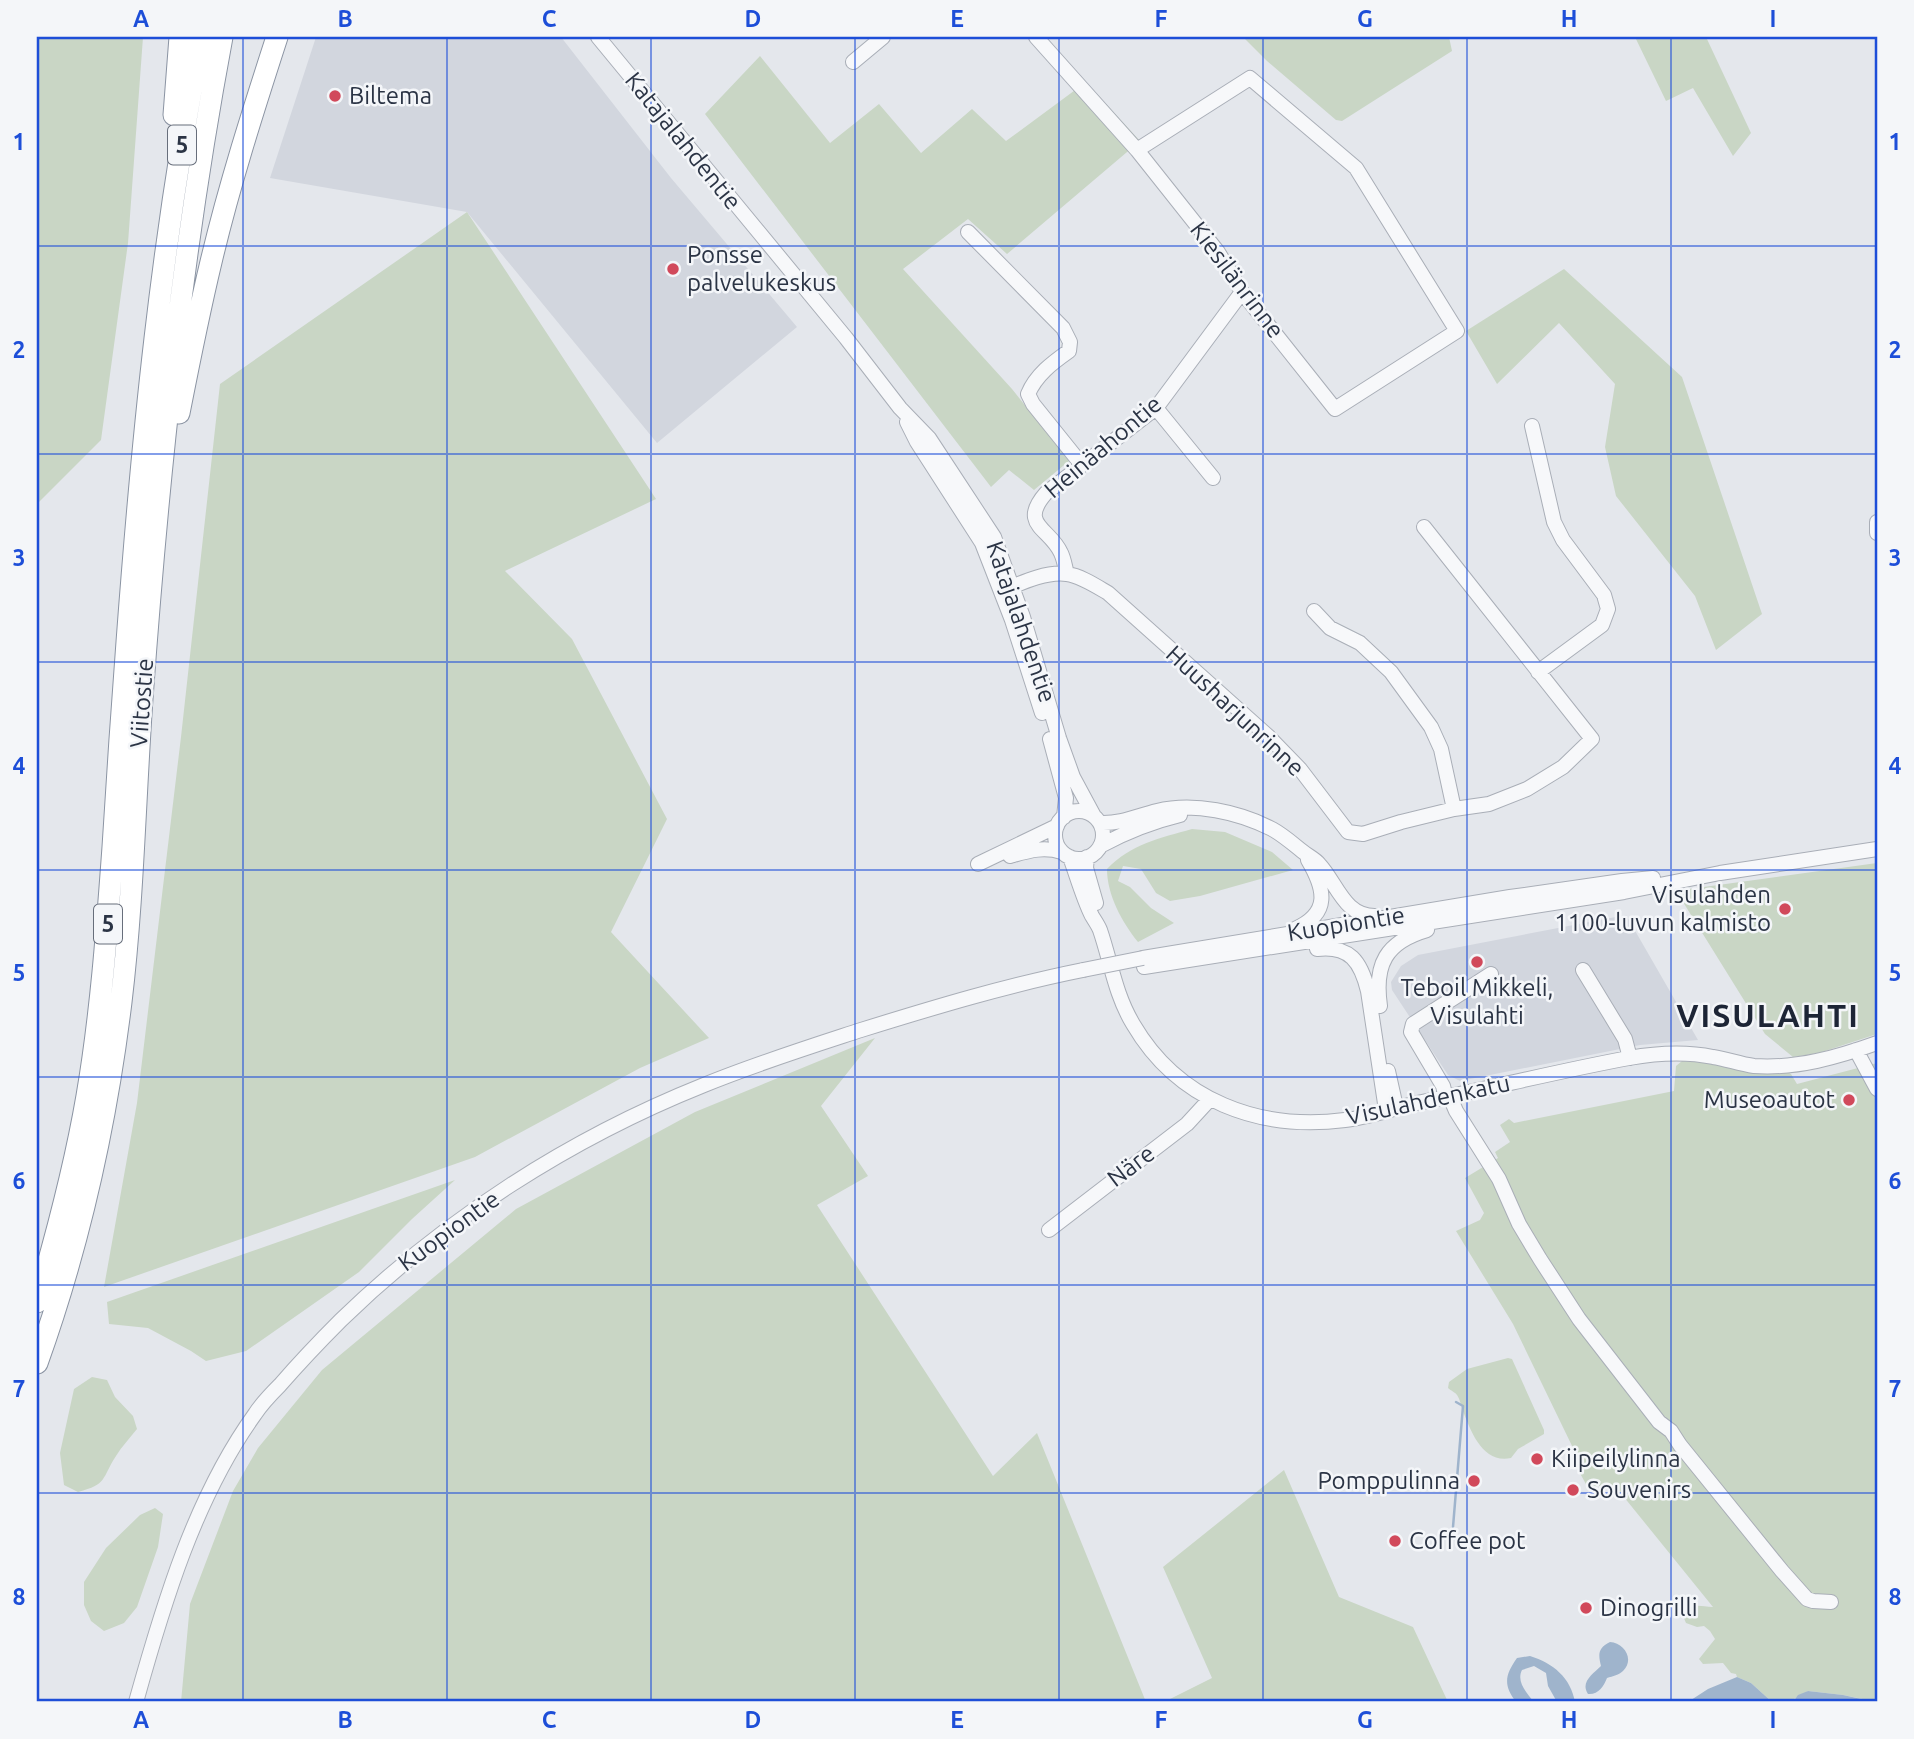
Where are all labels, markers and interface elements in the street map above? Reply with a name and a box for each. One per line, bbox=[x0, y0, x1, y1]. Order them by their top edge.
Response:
text: A bbox=[133, 6, 149, 31]
text: B bbox=[337, 6, 353, 31]
text: C bbox=[542, 6, 557, 31]
text: D bbox=[745, 6, 761, 31]
text: E bbox=[950, 6, 964, 31]
text: F bbox=[1155, 6, 1168, 31]
text: G bbox=[1357, 6, 1373, 31]
text: H bbox=[1561, 6, 1577, 31]
text: I bbox=[1770, 6, 1776, 31]
street label: Katajalahdentie bbox=[620, 67, 747, 215]
place label: Biltema bbox=[349, 82, 432, 109]
marker: Biltema bbox=[327, 88, 343, 104]
road number: 5 bbox=[168, 126, 196, 164]
text: 1 bbox=[13, 129, 25, 154]
text: 1 bbox=[1889, 129, 1901, 154]
street label: Kiesilänrinne bbox=[1185, 216, 1290, 343]
place label: Ponsse palvelukeskus bbox=[687, 241, 836, 296]
marker: Ponsse palvelukeskus bbox=[665, 261, 681, 277]
text: 2 bbox=[13, 337, 25, 362]
text: 2 bbox=[1889, 337, 1901, 362]
street label: Heinäahontie bbox=[1039, 390, 1167, 503]
street label: Katajalahdentie bbox=[981, 538, 1062, 706]
text: 3 bbox=[13, 545, 25, 570]
text: 3 bbox=[1889, 545, 1901, 570]
street label: Huusharjunrinne bbox=[1161, 640, 1310, 781]
street label: Viitostie bbox=[125, 657, 158, 749]
text: 4 bbox=[13, 753, 26, 778]
text: 4 bbox=[1889, 753, 1902, 778]
place label: Visulahden 1100-luvun kalmisto bbox=[1554, 881, 1771, 936]
street label: Kuopiontie bbox=[1285, 901, 1407, 946]
marker: Visulahden 1100-luvun kalmisto bbox=[1777, 901, 1793, 917]
road number: 5 bbox=[94, 904, 122, 944]
marker: Teboil Mikkeli, Visulahti bbox=[1469, 954, 1485, 970]
text: 5 bbox=[13, 960, 25, 985]
text: 5 bbox=[1889, 960, 1901, 985]
place label: Teboil Mikkeli, Visulahti bbox=[1401, 974, 1553, 1029]
district label: VISULAHTI bbox=[1676, 997, 1860, 1033]
street label: Visulahdenkatu bbox=[1343, 1069, 1512, 1130]
place label: Museoautot bbox=[1704, 1086, 1836, 1113]
marker: Museoautot bbox=[1841, 1092, 1857, 1108]
street label: Näre bbox=[1102, 1139, 1160, 1192]
text: 6 bbox=[13, 1168, 26, 1193]
text: 6 bbox=[1889, 1168, 1902, 1193]
street label: Kuopiontie bbox=[393, 1185, 505, 1276]
text: 7 bbox=[13, 1376, 25, 1401]
text: 7 bbox=[1889, 1376, 1901, 1401]
place label: Kiipeilylinna bbox=[1551, 1445, 1681, 1472]
marker: Kiipeilylinna bbox=[1529, 1451, 1545, 1467]
place label: Pomppulinna bbox=[1318, 1467, 1460, 1494]
marker: Pomppulinna bbox=[1466, 1473, 1482, 1489]
place label: Souvenirs bbox=[1587, 1476, 1691, 1503]
marker: Souvenirs bbox=[1565, 1482, 1581, 1498]
place label: Coffee pot bbox=[1409, 1527, 1526, 1554]
marker: Coffee pot bbox=[1387, 1533, 1403, 1549]
text: 8 bbox=[13, 1584, 25, 1609]
text: 8 bbox=[1889, 1584, 1901, 1609]
place label: Dinogrilli bbox=[1600, 1594, 1698, 1621]
marker: Dinogrilli bbox=[1578, 1600, 1594, 1616]
text: A bbox=[133, 1707, 149, 1732]
text: B bbox=[337, 1707, 353, 1732]
text: C bbox=[542, 1707, 557, 1732]
text: D bbox=[745, 1707, 761, 1732]
text: E bbox=[950, 1707, 964, 1732]
text: F bbox=[1155, 1707, 1168, 1732]
text: G bbox=[1357, 1707, 1373, 1732]
text: H bbox=[1561, 1707, 1577, 1732]
text: I bbox=[1770, 1707, 1776, 1732]

